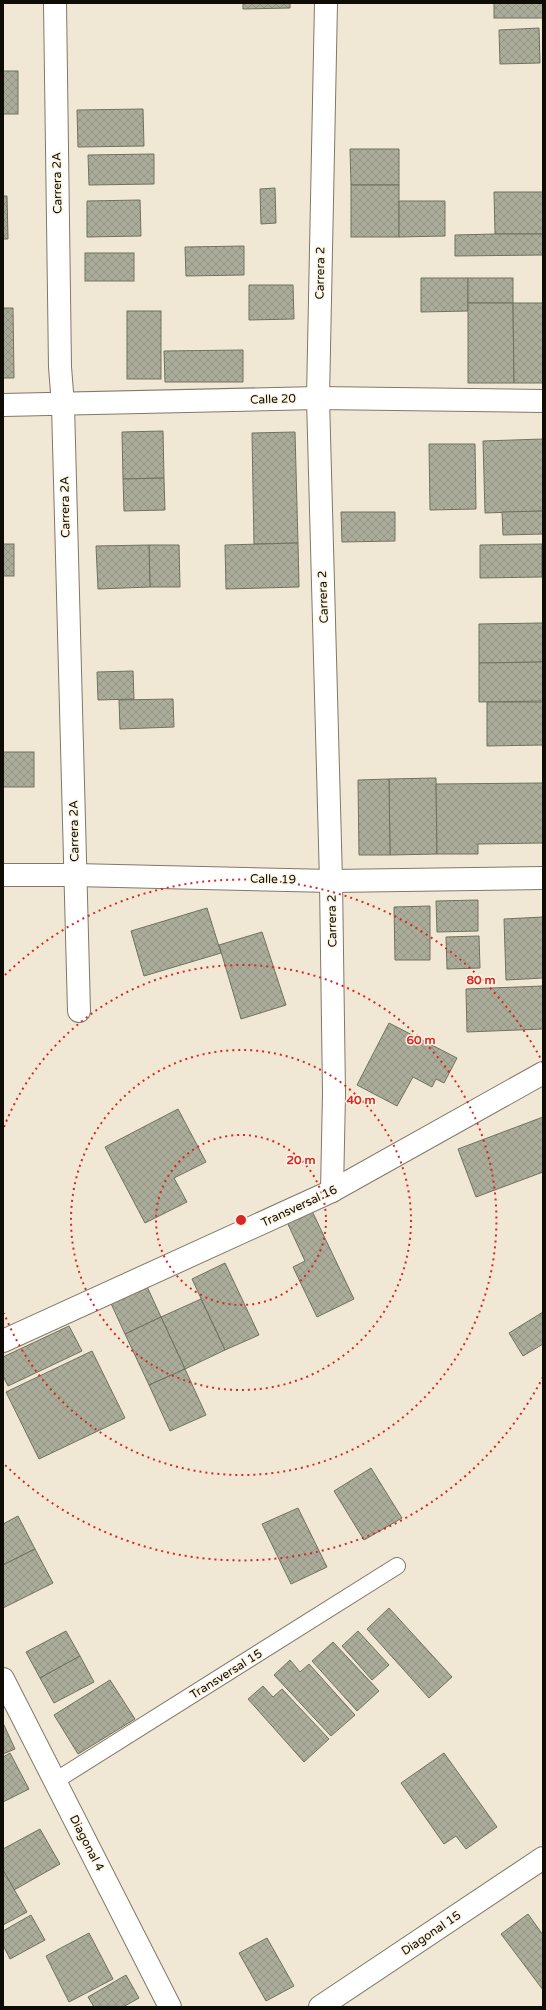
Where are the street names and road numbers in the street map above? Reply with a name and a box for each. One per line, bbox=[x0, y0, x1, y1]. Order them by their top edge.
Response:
street label: Carrera 2A bbox=[49, 152, 65, 214]
street label: Carrera 2 bbox=[313, 246, 327, 300]
street label: Calle 20 bbox=[250, 391, 297, 407]
street label: Carrera 2A bbox=[57, 476, 73, 538]
street label: Carrera 2 bbox=[315, 570, 331, 624]
street label: Carrera 2A bbox=[66, 800, 82, 862]
street label: Calle 19 bbox=[250, 872, 296, 886]
street label: Carrera 2 bbox=[325, 894, 339, 948]
street label: Transversal 16 bbox=[259, 1182, 339, 1230]
street label: Transversal 15 bbox=[187, 1646, 265, 1702]
street label: Diagonal 4 bbox=[67, 1813, 107, 1874]
street label: Diagonal 15 bbox=[399, 1908, 463, 1958]

